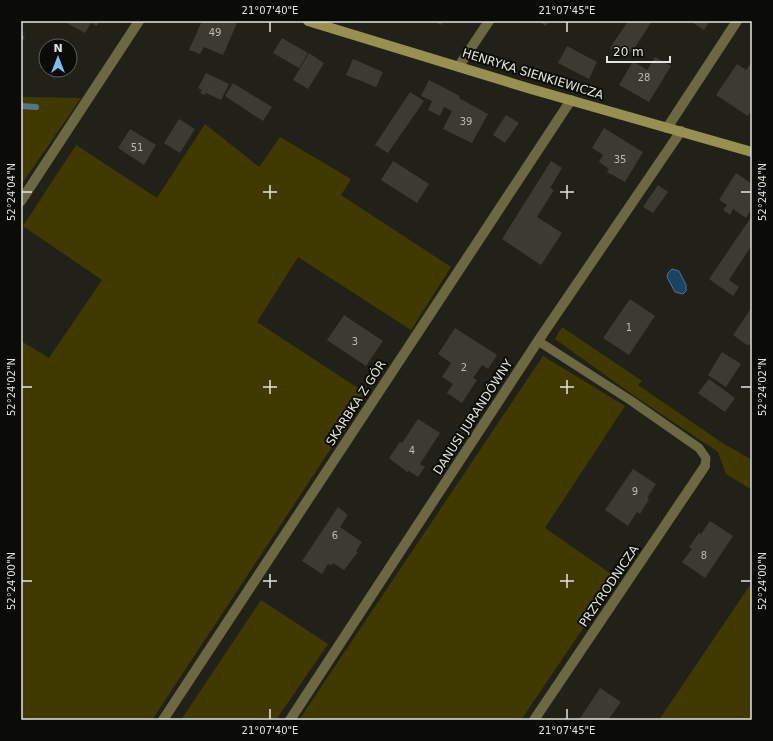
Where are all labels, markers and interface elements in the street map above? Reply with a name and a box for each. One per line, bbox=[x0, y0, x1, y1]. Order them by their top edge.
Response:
text: 21°07'40"E bbox=[242, 5, 298, 16]
text: 21°07'45"E bbox=[539, 5, 595, 16]
house number: 49 bbox=[209, 27, 221, 38]
north arrow bbox=[38, 38, 78, 78]
scale bar bbox=[607, 38, 670, 64]
text: N bbox=[53, 42, 63, 55]
text: 20 m bbox=[613, 45, 644, 59]
street label: HENRYKA SIENKIEWICZA bbox=[461, 46, 606, 102]
house number: 28 bbox=[638, 72, 650, 83]
house number: 39 bbox=[460, 116, 472, 127]
house number: 51 bbox=[131, 142, 143, 153]
house number: 35 bbox=[614, 154, 626, 165]
text: 52°24'04"N bbox=[6, 163, 17, 221]
text: 52°24'04"N bbox=[757, 163, 768, 221]
house number: 1 bbox=[626, 322, 632, 333]
house number: 3 bbox=[352, 336, 358, 347]
street label: DANUSI JURANDÓWNY bbox=[430, 356, 516, 477]
street label: SKARBKA Z GÓR bbox=[322, 357, 389, 448]
text: 52°24'02"N bbox=[6, 358, 17, 416]
text: 52°24'02"N bbox=[757, 358, 768, 416]
house number: 2 bbox=[461, 362, 467, 373]
house number: 4 bbox=[409, 445, 415, 456]
house number: 9 bbox=[632, 486, 638, 497]
house number: 6 bbox=[332, 530, 338, 541]
street label: PRZYRODNICZA bbox=[576, 542, 642, 629]
house number: 8 bbox=[701, 550, 707, 561]
text: 52°24'00"N bbox=[6, 552, 17, 610]
text: 52°24'00"N bbox=[757, 552, 768, 610]
text: 21°07'40"E bbox=[242, 725, 298, 736]
text: 21°07'45"E bbox=[539, 725, 595, 736]

